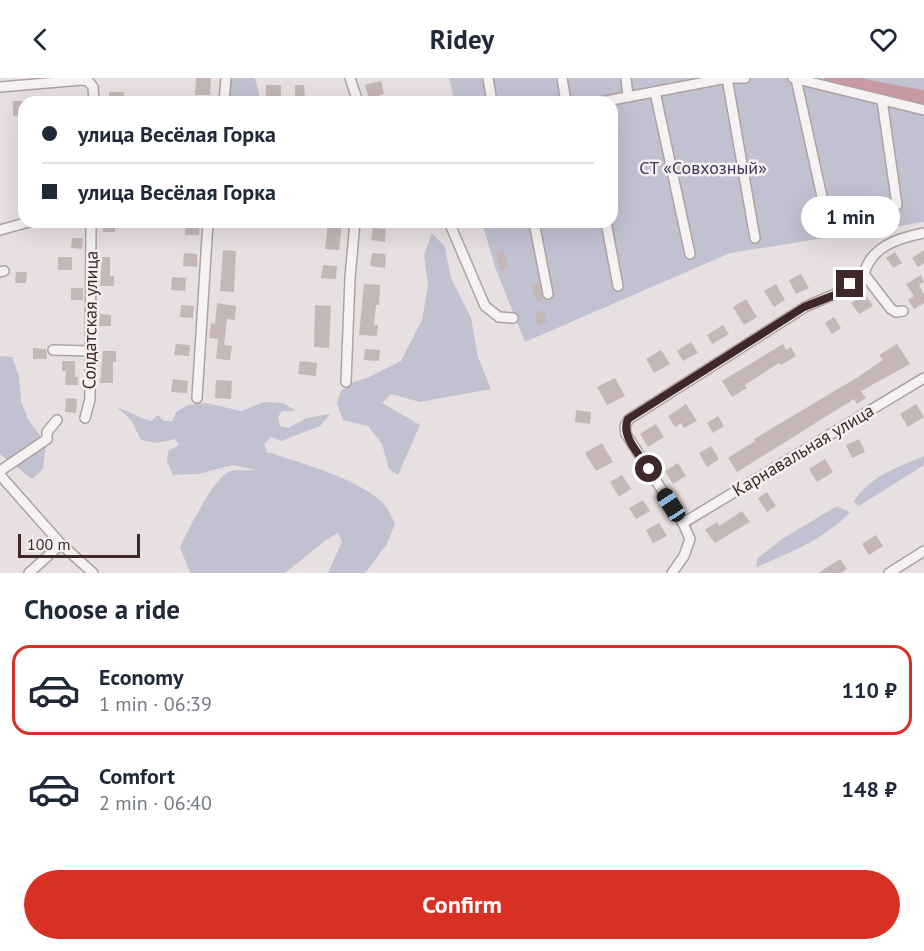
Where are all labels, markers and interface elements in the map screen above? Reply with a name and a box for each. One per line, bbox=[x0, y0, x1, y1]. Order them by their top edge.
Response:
text: Ridey bbox=[430, 22, 494, 56]
icon: back bbox=[24, 23, 57, 56]
icon: heart bbox=[867, 23, 900, 56]
text: улица Весёлая Горка bbox=[78, 120, 276, 148]
park label: СТ «Совхозный» bbox=[639, 156, 767, 179]
text: улица Весёлая Горка bbox=[78, 178, 276, 206]
callout: 1 min bbox=[800, 197, 900, 239]
text: 1 min bbox=[826, 204, 875, 230]
street label: Солдатская улица bbox=[77, 251, 103, 389]
route end bbox=[836, 270, 863, 297]
street label: Карнавальная улица bbox=[728, 399, 878, 501]
route start bbox=[635, 455, 662, 482]
car bbox=[654, 485, 688, 525]
scale bar bbox=[18, 531, 140, 558]
text: 100 m bbox=[27, 534, 70, 554]
text: Choose a ride bbox=[24, 592, 180, 626]
icon: car bbox=[27, 663, 81, 717]
text: Economy bbox=[99, 663, 183, 691]
text: 110 ₽ bbox=[842, 676, 897, 704]
text: 1 min · 06:39 bbox=[99, 691, 212, 717]
icon: car bbox=[27, 762, 81, 816]
text: Comfort bbox=[99, 762, 175, 790]
text: 148 ₽ bbox=[842, 775, 897, 803]
text: 2 min · 06:40 bbox=[99, 790, 212, 816]
button: Confirm bbox=[24, 870, 900, 939]

